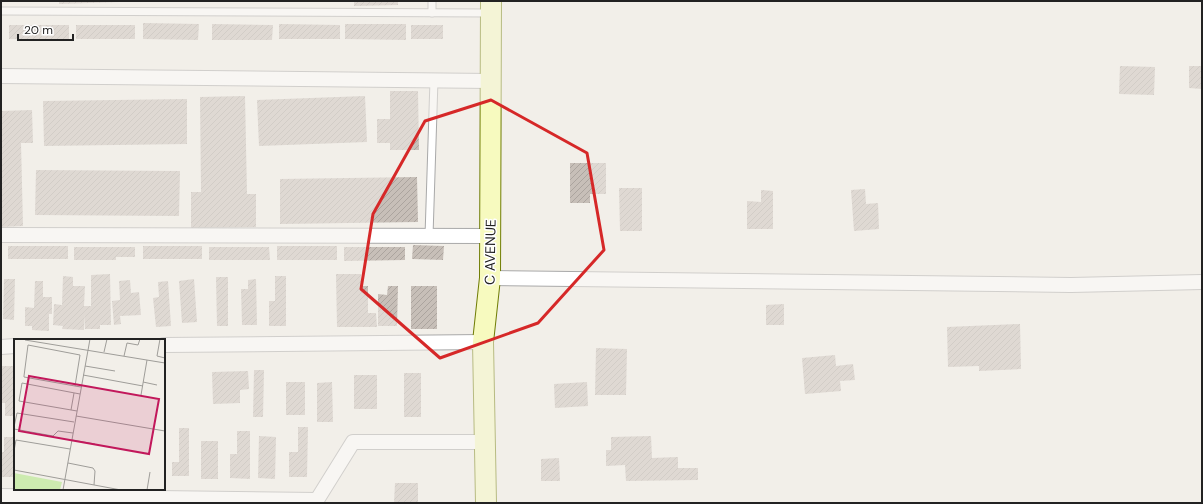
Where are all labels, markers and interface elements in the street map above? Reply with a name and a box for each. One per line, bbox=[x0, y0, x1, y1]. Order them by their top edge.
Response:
scale bar bbox=[18, 16, 73, 42]
text: 20 m bbox=[24, 22, 53, 38]
street label: C AVENUE bbox=[480, 219, 500, 285]
inset map bbox=[14, 339, 165, 490]

